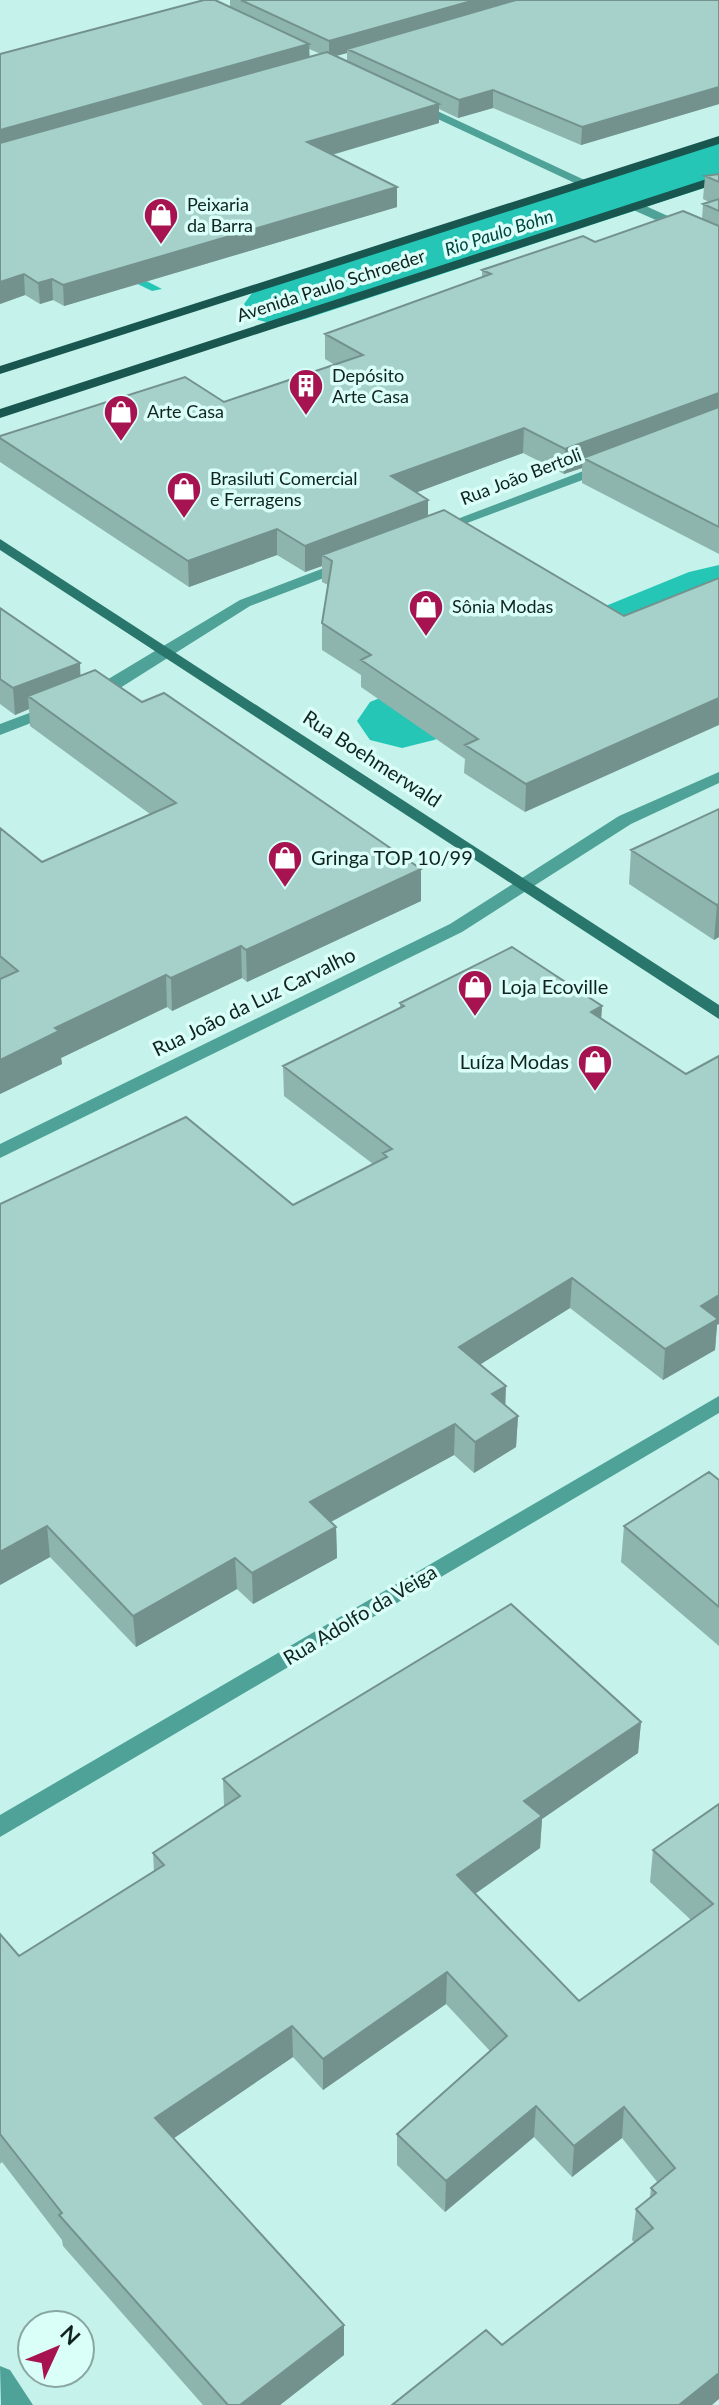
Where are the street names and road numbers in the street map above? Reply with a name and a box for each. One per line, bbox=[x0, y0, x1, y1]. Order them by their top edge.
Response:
street label: Avenida Paulo Schroeder bbox=[234, 244, 428, 326]
street label: Rua João Bertoli bbox=[457, 443, 584, 509]
street label: Rua Boehmerwald bbox=[299, 705, 446, 812]
street label: Rua João da Luz Carvalho bbox=[148, 942, 359, 1061]
street label: Rua Adolfo da Veiga bbox=[278, 1559, 441, 1669]

